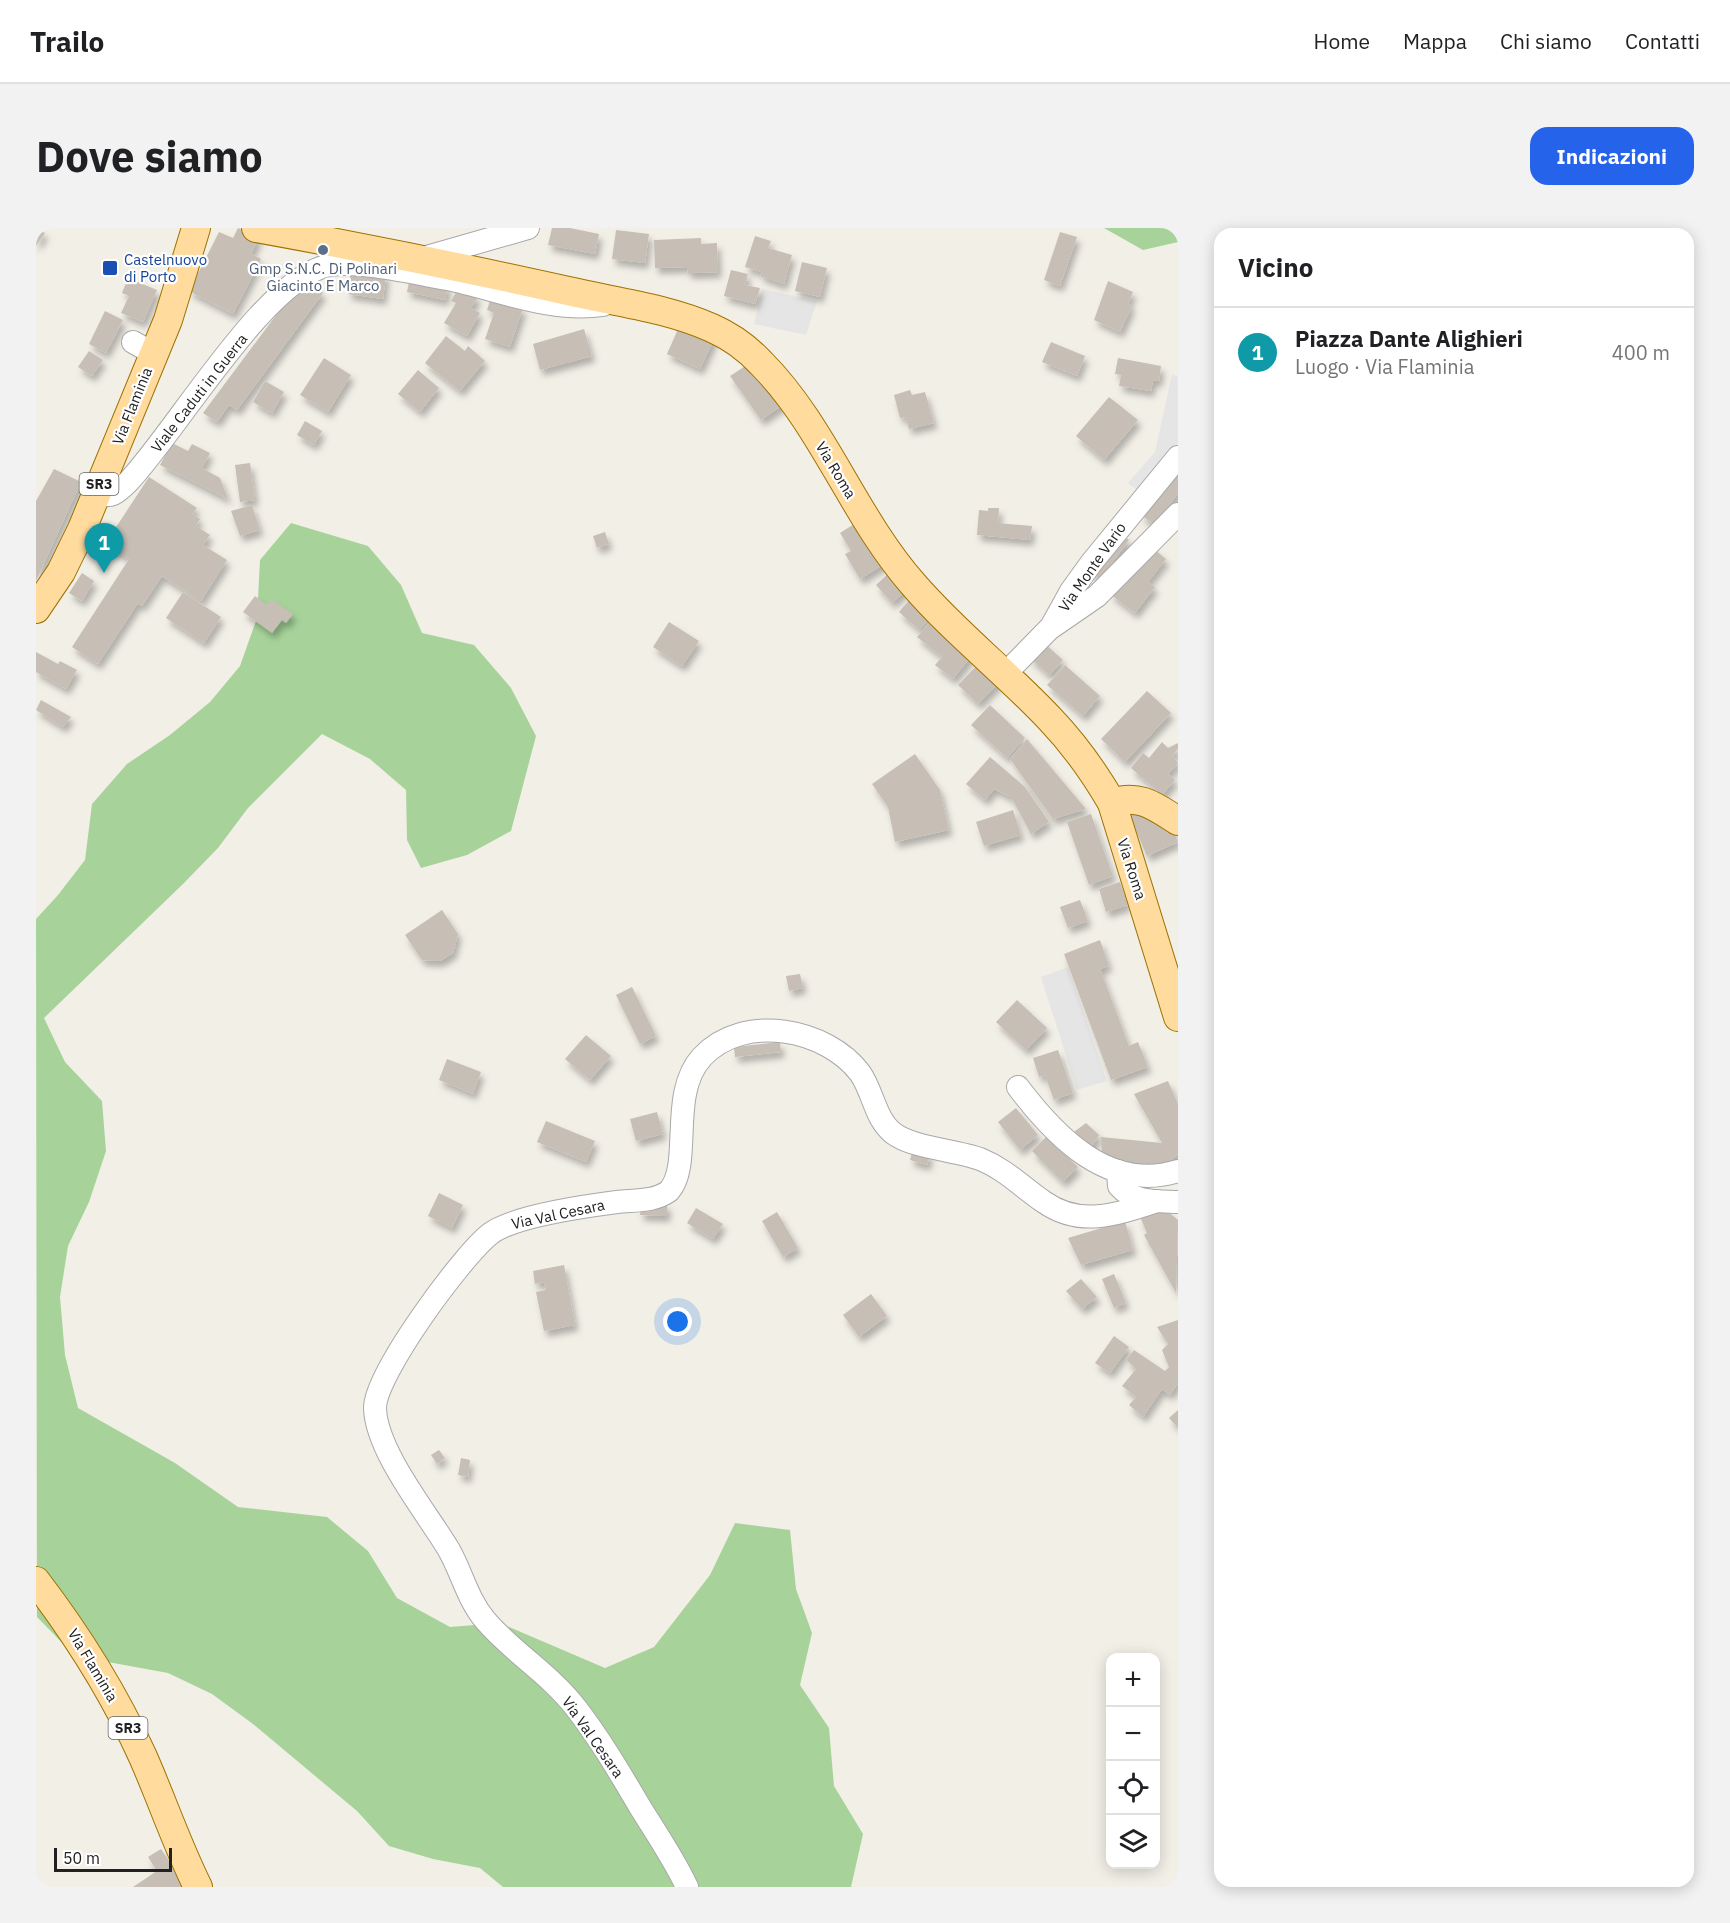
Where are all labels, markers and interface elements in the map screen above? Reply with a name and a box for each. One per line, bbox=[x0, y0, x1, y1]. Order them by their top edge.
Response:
text: Trailo bbox=[30, 23, 104, 60]
text: Home bbox=[1314, 27, 1370, 55]
text: Mappa bbox=[1403, 27, 1467, 55]
text: Chi siamo bbox=[1500, 27, 1592, 55]
text: Contatti bbox=[1625, 27, 1700, 55]
button: Indicazioni bbox=[1530, 127, 1694, 185]
text: Dove siamo bbox=[36, 129, 263, 184]
marker: Gmp S.N.C. Di Polinari Giacinto E Marco bbox=[316, 243, 330, 257]
place label: Castelnuovo di Porto bbox=[124, 250, 207, 286]
text: Vicino bbox=[1238, 250, 1313, 284]
marker: Castelnuovo di Porto bbox=[101, 259, 119, 277]
place label: Gmp S.N.C. Di Polinari Giacinto E Marco bbox=[249, 259, 397, 295]
text: Piazza Dante Alighieri bbox=[1295, 324, 1523, 353]
street label: Viale Caduti in Guerra bbox=[147, 330, 251, 456]
text: 1 bbox=[1252, 339, 1264, 366]
text: 400 m bbox=[1612, 339, 1670, 366]
text: Luogo · Via Flaminia bbox=[1295, 353, 1474, 380]
street label: Via Flaminia bbox=[108, 364, 156, 448]
street label: Via Roma bbox=[812, 438, 860, 502]
road number: SR3 bbox=[80, 473, 118, 495]
street label: Via Monte Vario bbox=[1054, 519, 1130, 615]
pin: 1 bbox=[84, 524, 124, 573]
street label: Via Roma bbox=[1113, 836, 1151, 902]
street label: Via Val Cesara bbox=[510, 1195, 606, 1233]
your location bbox=[663, 1307, 692, 1336]
street label: Via Flaminia bbox=[64, 1625, 122, 1705]
map controls bbox=[1106, 1653, 1160, 1869]
button: + bbox=[1106, 1653, 1160, 1707]
street label: Via Val Cesara bbox=[558, 1693, 628, 1781]
button: − bbox=[1106, 1707, 1160, 1761]
road number: SR3 bbox=[108, 1717, 148, 1739]
button: locate bbox=[1106, 1761, 1160, 1815]
button: layers bbox=[1106, 1815, 1160, 1869]
scale bar bbox=[54, 1845, 172, 1872]
text: 50 m bbox=[63, 1848, 100, 1868]

